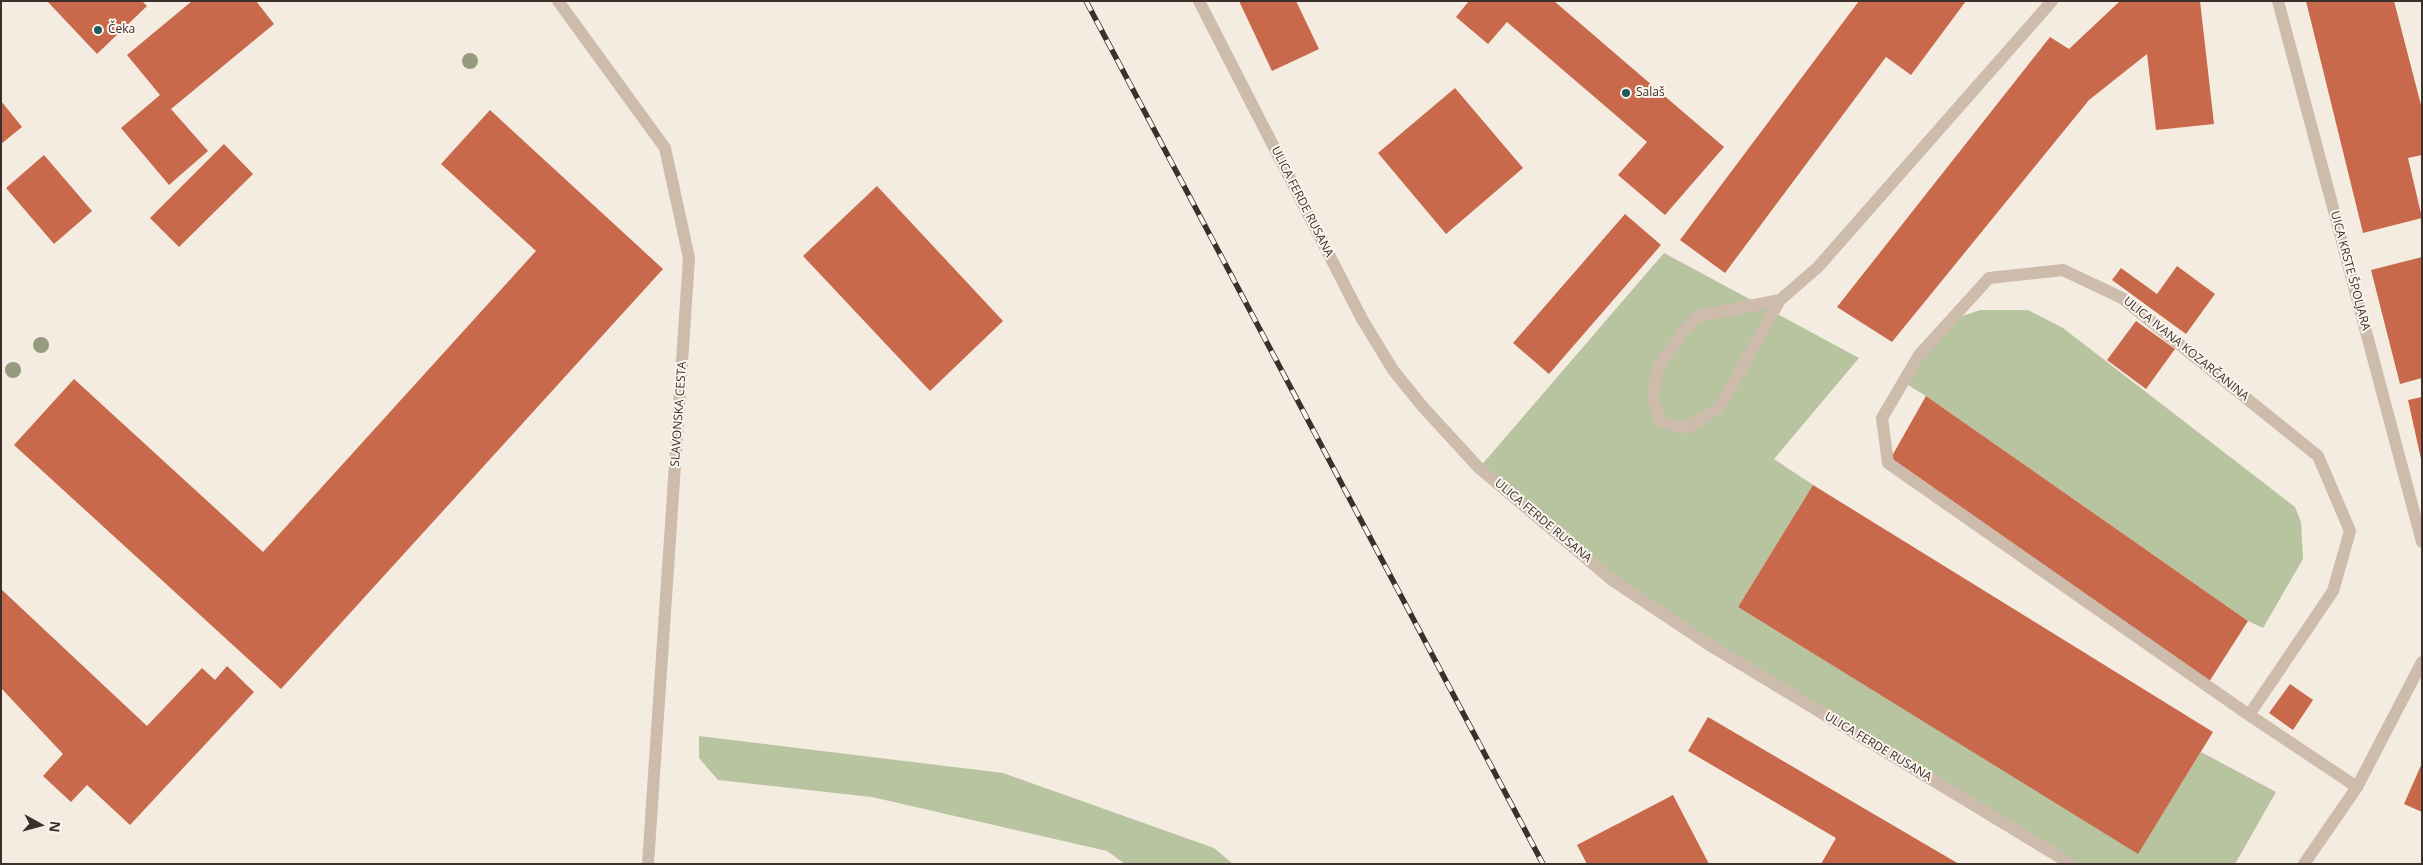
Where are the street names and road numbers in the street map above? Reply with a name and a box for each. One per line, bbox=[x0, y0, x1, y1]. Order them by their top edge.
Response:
street label: ULICA FERDE RUSANA bbox=[1268, 144, 1336, 260]
street label: UICA KRSTE ŠPOLJARA bbox=[2327, 210, 2373, 332]
street label: ULICA IVANA KOZARČANINA bbox=[2120, 294, 2252, 404]
street label: SLAVONSKA CESTA bbox=[668, 361, 690, 467]
street label: ULICA FERDE RUSANA bbox=[1492, 476, 1594, 566]
street label: ULICA FERDE RUSANA bbox=[1822, 709, 1934, 785]

